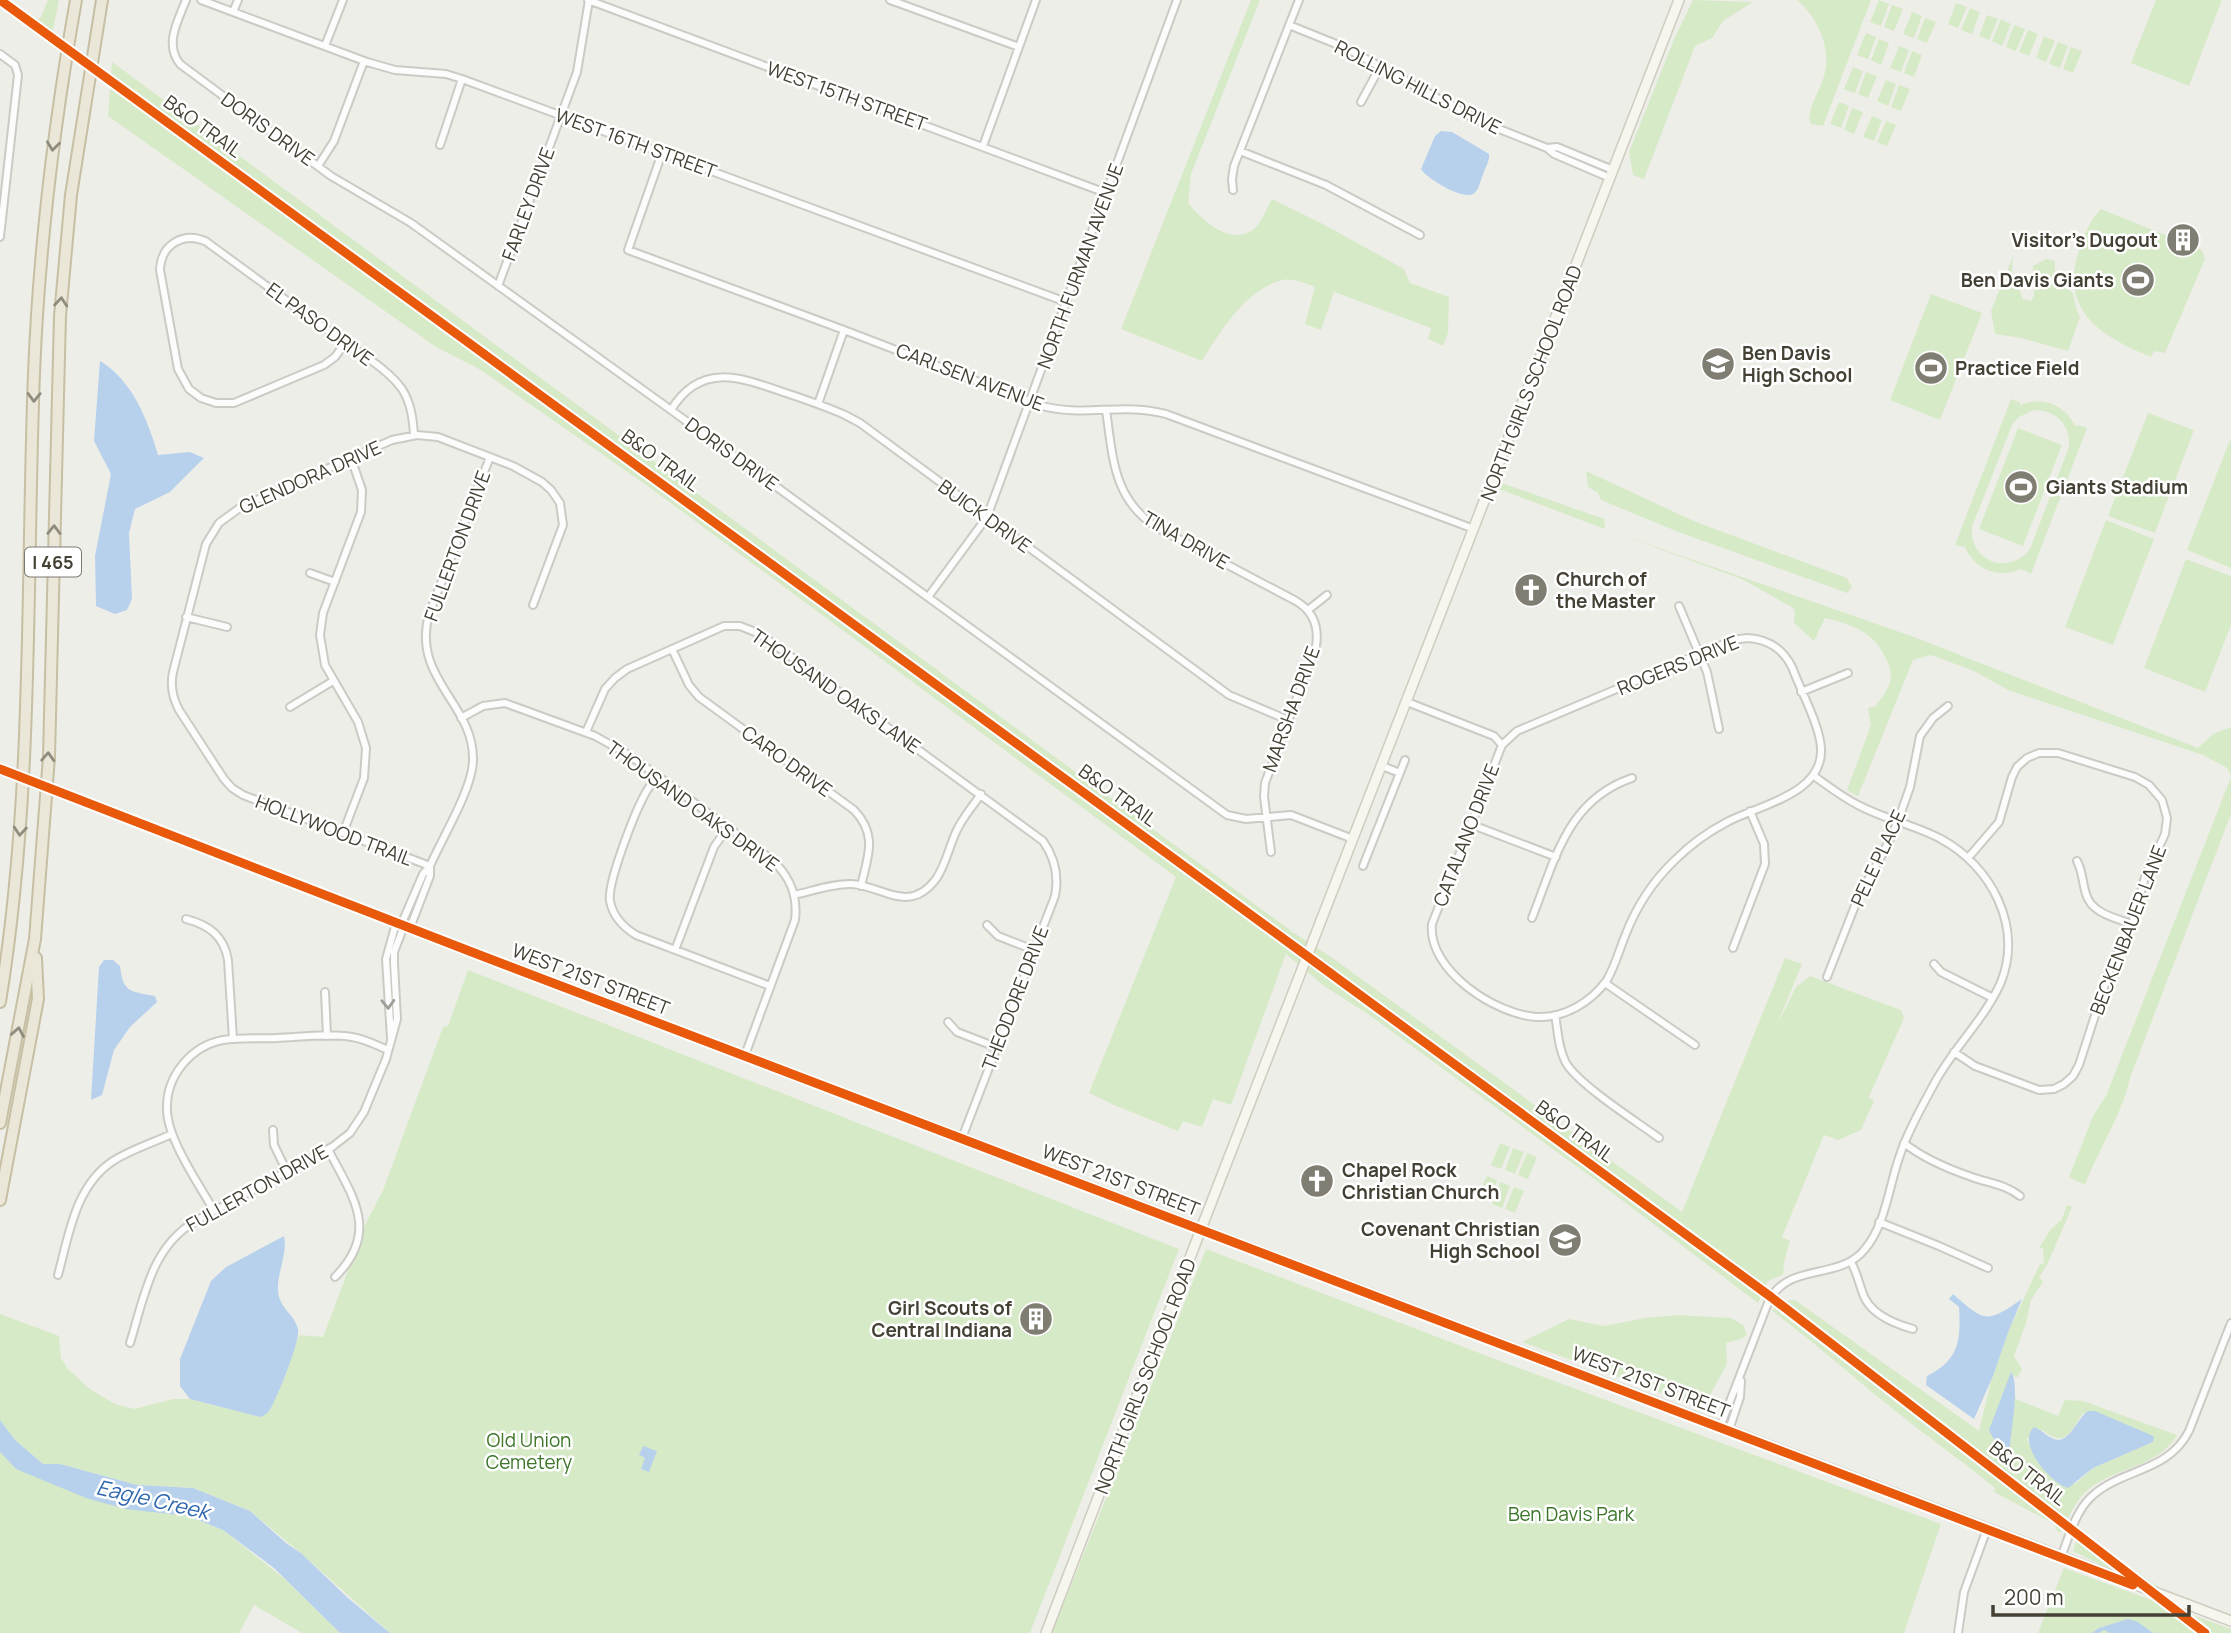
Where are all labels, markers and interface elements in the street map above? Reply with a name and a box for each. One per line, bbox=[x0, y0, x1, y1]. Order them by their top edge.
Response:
street label: ROLLING HILLS DRIVE bbox=[1330, 34, 1506, 140]
street label: WEST 15TH STREET bbox=[763, 55, 931, 137]
street label: DORIS DRIVE bbox=[216, 86, 320, 172]
street label: B&O TRAIL bbox=[159, 89, 248, 163]
street label: WEST 16TH STREET bbox=[552, 102, 721, 184]
one-way arrow bbox=[46, 140, 61, 152]
street label: FARLEY DRIVE bbox=[495, 144, 561, 264]
street label: NORTH FURMAN AVENUE bbox=[1031, 160, 1129, 372]
building icon: Visitor's Dugout bbox=[2164, 221, 2202, 259]
place label: Visitor's Dugout bbox=[2012, 227, 2158, 253]
street label: NORTH GIRLS SCHOOL ROAD bbox=[1474, 261, 1588, 505]
sports icon: Ben Davis Giants bbox=[2119, 261, 2157, 299]
place label: Ben Davis Giants bbox=[1961, 267, 2114, 293]
street label: EL PASO DRIVE bbox=[261, 276, 379, 372]
one-way arrow bbox=[53, 297, 68, 308]
street label: CARLSEN AVENUE bbox=[892, 337, 1048, 417]
place label: Ben Davis High School bbox=[1742, 340, 1853, 388]
school or university icon: Ben Davis High School bbox=[1699, 345, 1737, 383]
sports icon: Practice Field bbox=[1912, 349, 1950, 387]
place label: Practice Field bbox=[1955, 355, 2080, 381]
one-way arrow bbox=[26, 392, 41, 403]
street label: DORIS DRIVE bbox=[680, 411, 784, 497]
street label: B&O TRAIL bbox=[617, 423, 706, 497]
street label: GLENDORA DRIVE bbox=[235, 434, 385, 520]
street label: FULLERTON DRIVE bbox=[418, 467, 496, 625]
sports icon: Giants Stadium bbox=[2002, 468, 2040, 506]
street label: BUICK DRIVE bbox=[933, 473, 1037, 559]
place label: Giants Stadium bbox=[2046, 474, 2188, 500]
street label: TINA DRIVE bbox=[1138, 505, 1234, 575]
one-way arrow bbox=[46, 524, 62, 535]
road number: I 465 bbox=[25, 548, 81, 576]
place label: Church of the Master bbox=[1556, 566, 1656, 614]
church icon: Church of the Master bbox=[1512, 571, 1550, 609]
street label: THOUSAND OAKS LANE bbox=[746, 623, 926, 759]
street label: ROGERS DRIVE bbox=[1613, 629, 1743, 701]
street label: MARSHA DRIVE bbox=[1256, 643, 1326, 775]
street label: CARO DRIVE bbox=[736, 719, 838, 803]
street label: THOUSAND OAKS DRIVE bbox=[602, 735, 784, 877]
one-way arrow bbox=[41, 751, 56, 762]
street label: B&O TRAIL bbox=[1074, 758, 1163, 832]
street label: CATALANO DRIVE bbox=[1427, 760, 1505, 910]
street label: HOLLYWOOD TRAIL bbox=[252, 788, 416, 872]
street label: PELE PLACE bbox=[1844, 805, 1912, 911]
one-way arrow bbox=[13, 825, 28, 836]
street label: BECKENBAUER LANE bbox=[2084, 842, 2172, 1018]
street label: THEODORE DRIVE bbox=[975, 922, 1055, 1074]
street label: WEST 21ST STREET bbox=[508, 937, 674, 1021]
one-way arrow bbox=[380, 999, 395, 1010]
one-way arrow bbox=[10, 1026, 25, 1038]
street label: B&O TRAIL bbox=[1531, 1094, 1620, 1168]
street label: FULLERTON DRIVE bbox=[181, 1138, 333, 1238]
street label: WEST 21ST STREET bbox=[1038, 1138, 1204, 1222]
place label: Chapel Rock Christian Church bbox=[1342, 1157, 1499, 1205]
church icon: Chapel Rock Christian Church bbox=[1298, 1162, 1336, 1200]
place label: Covenant Christian High School bbox=[1361, 1216, 1540, 1264]
school or university icon: Covenant Christian High School bbox=[1546, 1221, 1584, 1259]
street label: NORTH GIRLS SCHOOL ROAD bbox=[1088, 1254, 1202, 1498]
place label: Girl Scouts of Central Indiana bbox=[871, 1295, 1012, 1343]
building icon: Girl Scouts of Central Indiana bbox=[1017, 1300, 1055, 1338]
street label: WEST 21ST STREET bbox=[1568, 1340, 1734, 1424]
park label: Old Union Cemetery bbox=[486, 1427, 572, 1475]
street label: B&O TRAIL bbox=[1984, 1435, 2072, 1511]
water label: Eagle Creek bbox=[94, 1472, 215, 1526]
park label: Ben Davis Park bbox=[1508, 1501, 1635, 1527]
scale bar bbox=[1993, 1574, 2189, 1618]
text: 200 m bbox=[2004, 1583, 2064, 1611]

